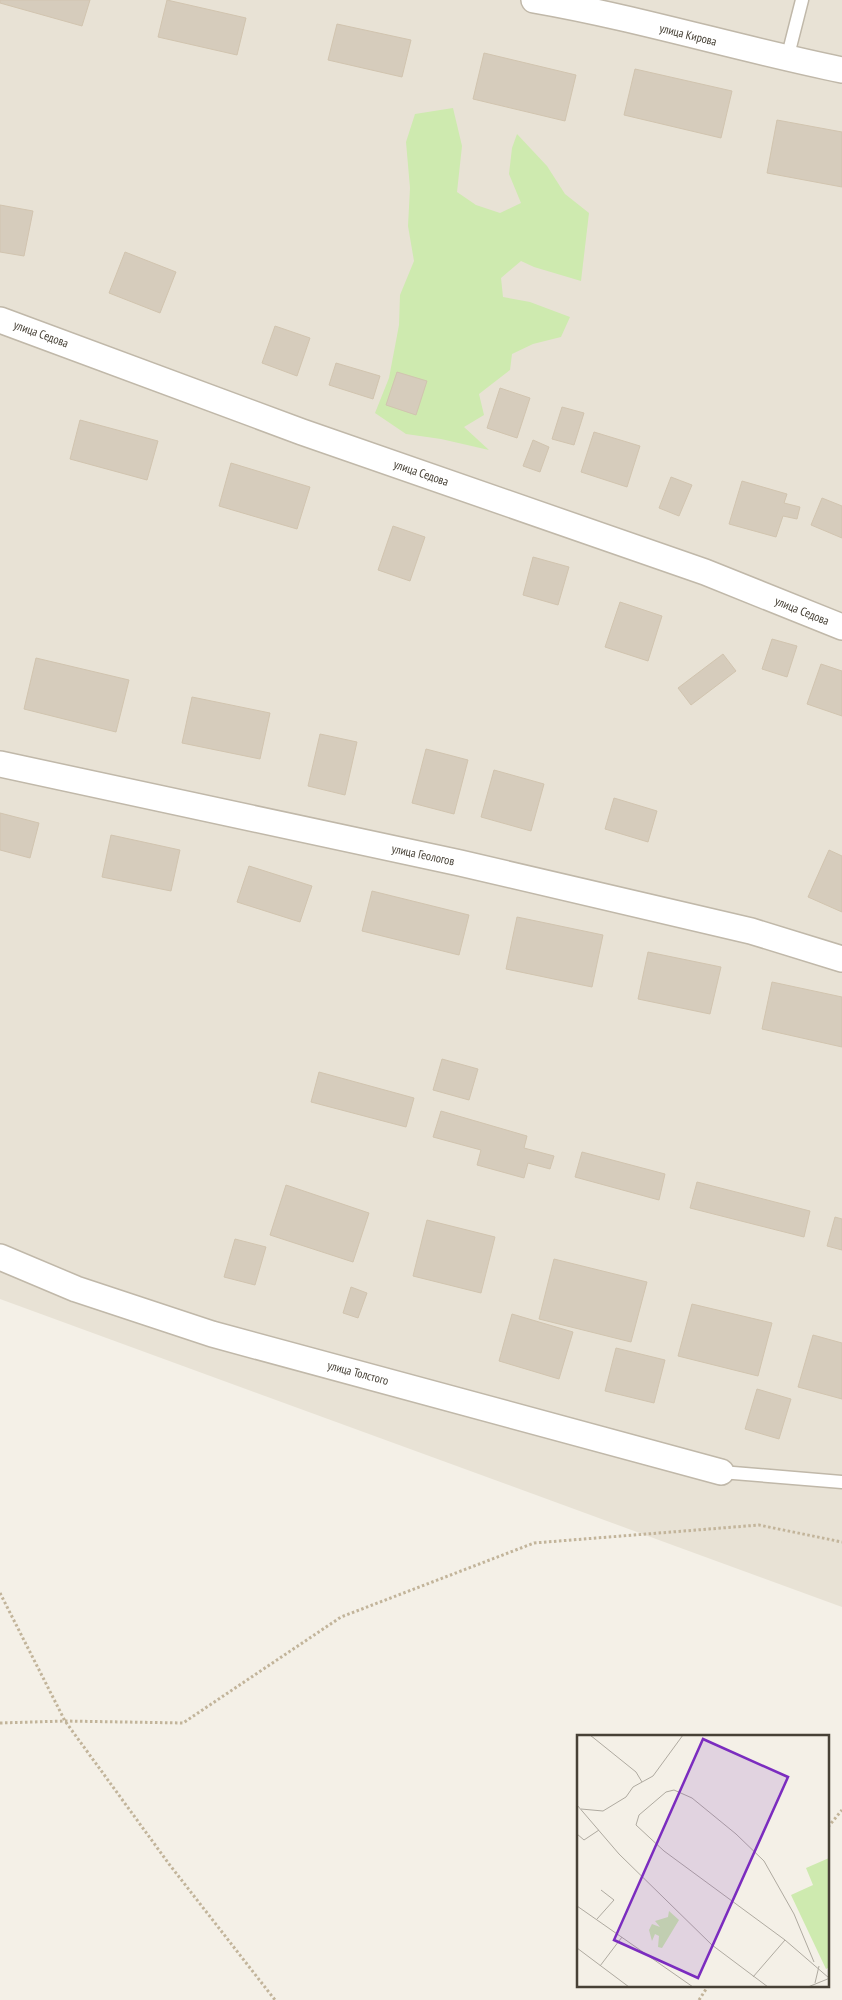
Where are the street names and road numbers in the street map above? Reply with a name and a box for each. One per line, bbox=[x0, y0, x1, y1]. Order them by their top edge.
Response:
street label: улица Кирова bbox=[658, 20, 718, 49]
street label: улица Седова bbox=[12, 317, 71, 350]
street label: улица Седова bbox=[392, 456, 451, 489]
street label: улица Седова bbox=[773, 593, 832, 628]
street label: улица Геологов bbox=[390, 841, 456, 869]
street label: улица Толстого bbox=[326, 1357, 390, 1388]

